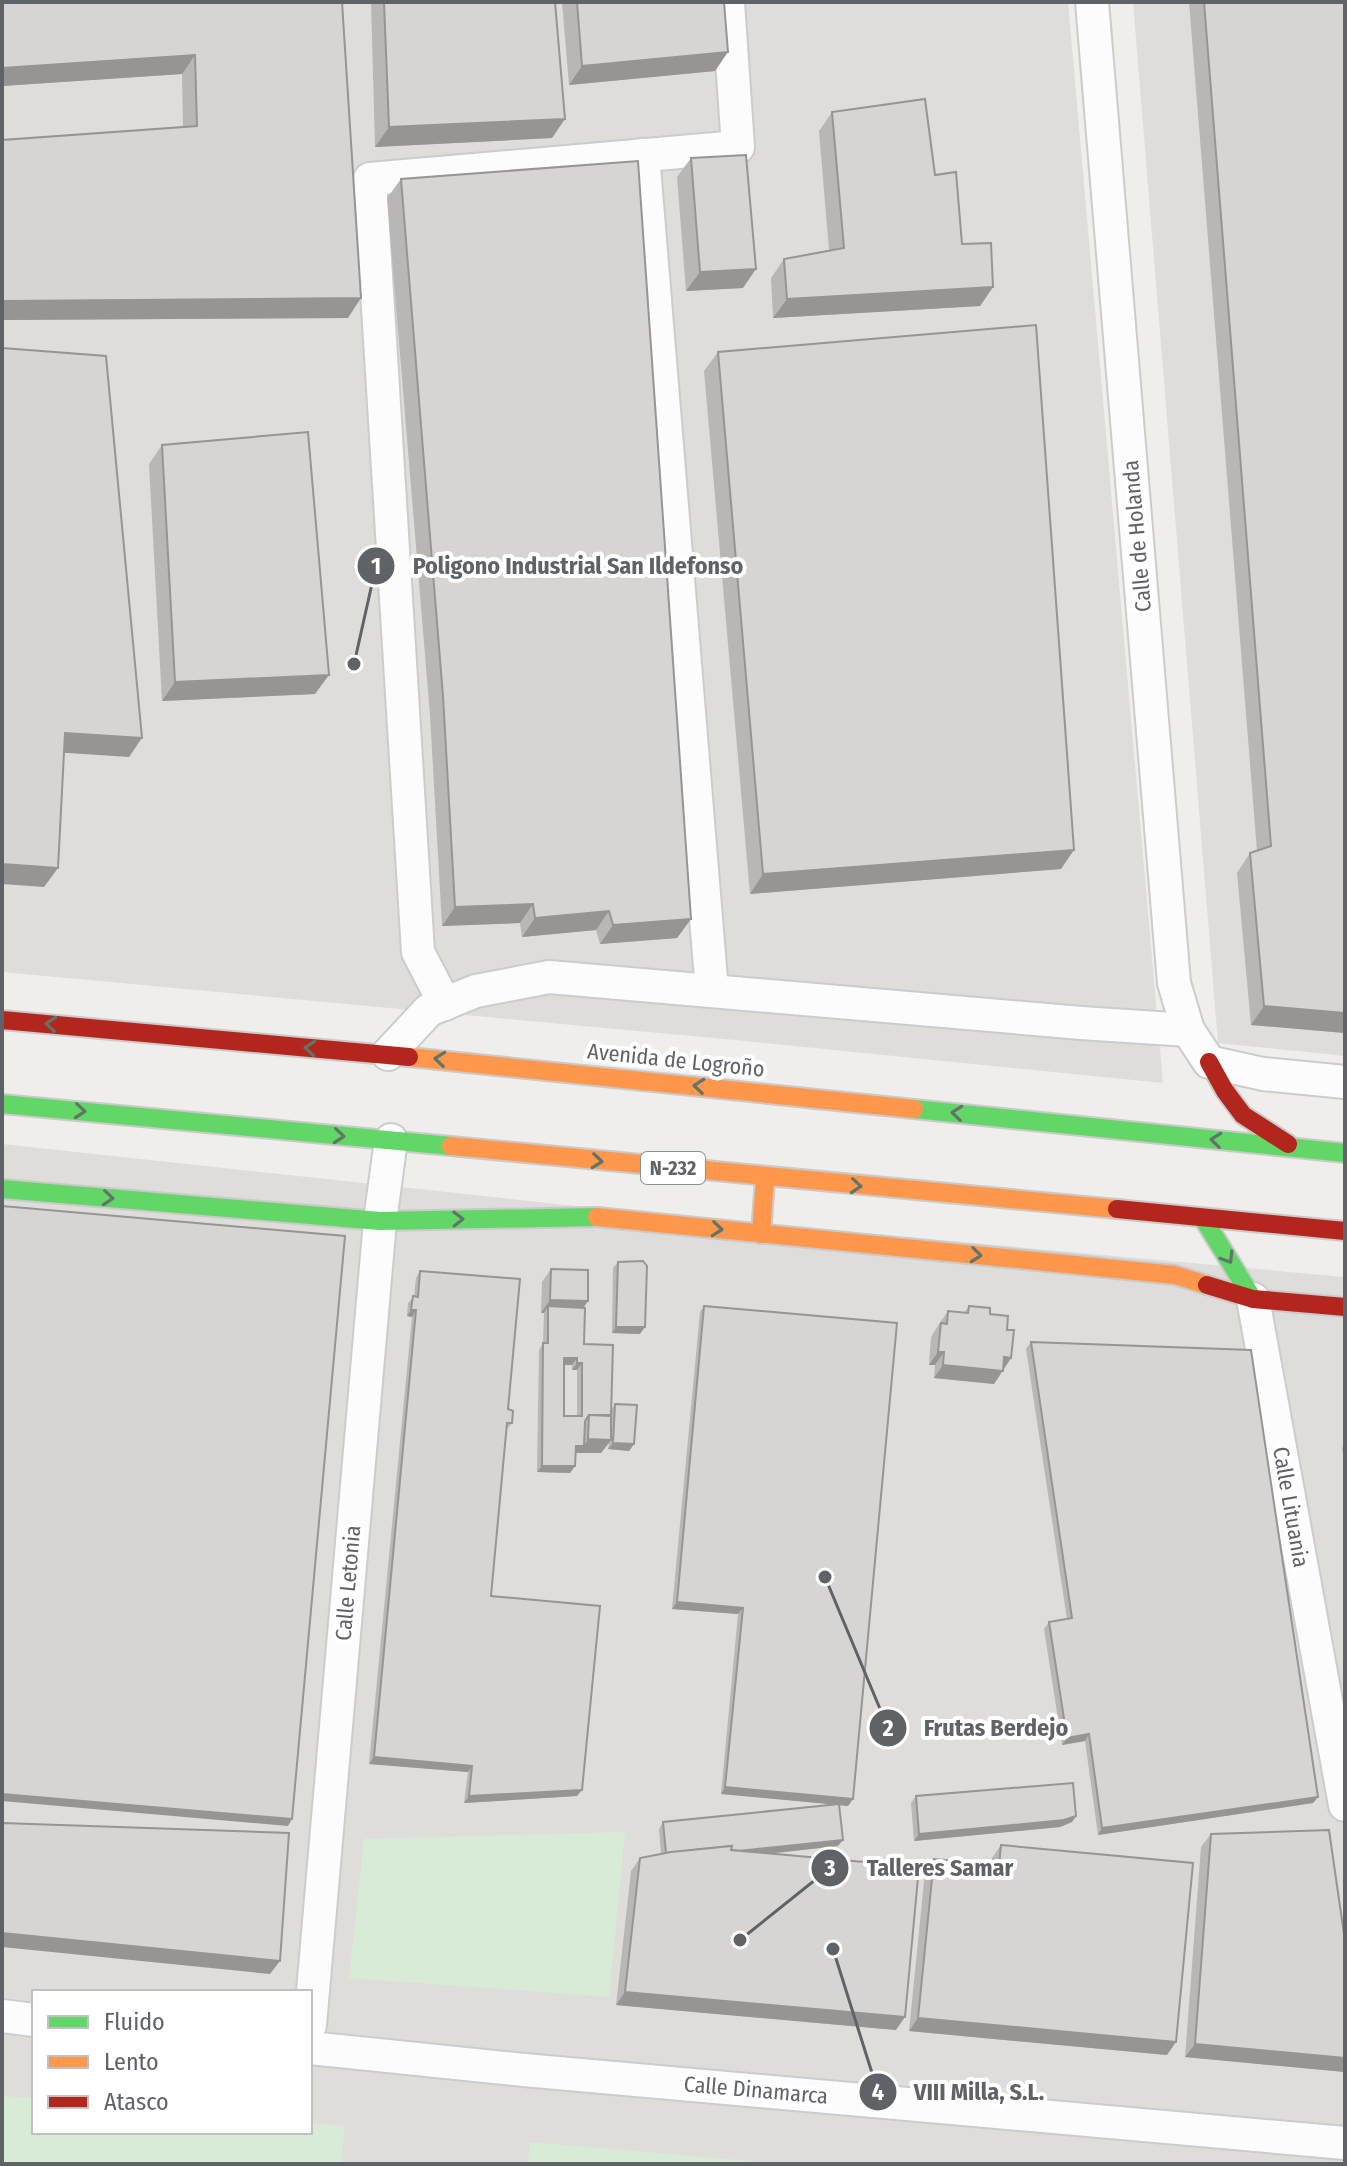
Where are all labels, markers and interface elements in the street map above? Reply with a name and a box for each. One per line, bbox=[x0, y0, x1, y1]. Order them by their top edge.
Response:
street label: Calle de Holanda bbox=[1117, 459, 1157, 613]
callout: Poligono Industrial San Ildefonso bbox=[356, 542, 759, 590]
text: 1 bbox=[371, 552, 381, 580]
text: Poligono Industrial San Ildefonso bbox=[413, 552, 744, 580]
one-way arrow bbox=[44, 1016, 57, 1033]
street label: Avenida de Logroño bbox=[586, 1037, 766, 1083]
one-way arrow bbox=[303, 1039, 316, 1056]
one-way arrow bbox=[433, 1051, 446, 1068]
one-way arrow bbox=[692, 1078, 705, 1095]
one-way arrow bbox=[74, 1103, 87, 1120]
one-way arrow bbox=[950, 1104, 963, 1121]
one-way arrow bbox=[332, 1127, 345, 1144]
one-way arrow bbox=[1209, 1131, 1222, 1148]
one-way arrow bbox=[591, 1152, 604, 1169]
road number: N-232 bbox=[641, 1152, 705, 1184]
one-way arrow bbox=[850, 1177, 863, 1194]
one-way arrow bbox=[102, 1189, 115, 1206]
one-way arrow bbox=[452, 1211, 465, 1228]
one-way arrow bbox=[711, 1221, 724, 1238]
one-way arrow bbox=[970, 1246, 983, 1263]
one-way arrow bbox=[1218, 1250, 1233, 1264]
street label: Calle Lituania bbox=[1267, 1445, 1315, 1569]
street label: Calle Letonia bbox=[330, 1524, 366, 1642]
callout: Frutas Berdejo bbox=[868, 1704, 1085, 1752]
text: 2 bbox=[881, 1714, 894, 1742]
text: Frutas Berdejo bbox=[924, 1714, 1068, 1742]
callout: Talleres Samar bbox=[810, 1844, 1029, 1892]
text: 3 bbox=[823, 1854, 836, 1882]
text: Talleres Samar bbox=[867, 1854, 1014, 1882]
legend bbox=[32, 1990, 312, 2134]
text: Fluido bbox=[104, 2008, 165, 2036]
text: Lento bbox=[104, 2048, 159, 2076]
callout: VIII Milla, S.L. bbox=[858, 2068, 1060, 2116]
street label: Calle Dinamarca bbox=[683, 2070, 829, 2110]
text: 4 bbox=[872, 2078, 884, 2106]
text: VIII Milla, S.L. bbox=[913, 2078, 1044, 2106]
text: Atasco bbox=[104, 2088, 169, 2116]

